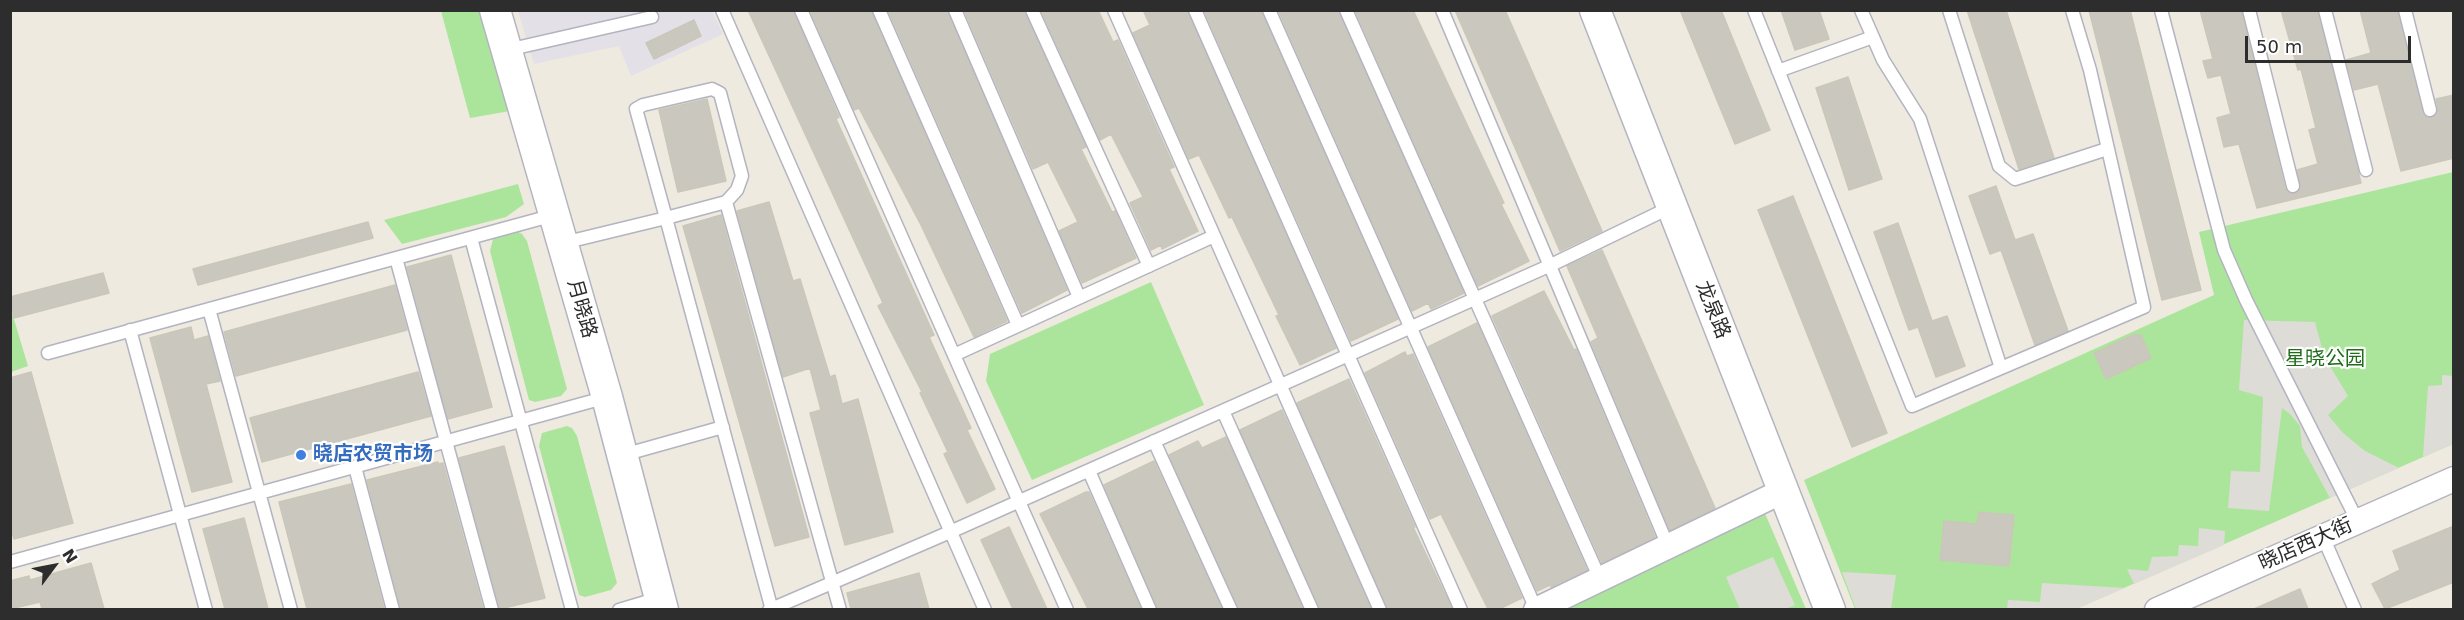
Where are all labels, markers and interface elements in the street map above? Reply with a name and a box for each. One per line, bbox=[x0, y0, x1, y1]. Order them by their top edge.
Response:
scale bar bbox=[2248, 24, 2414, 62]
text: 50 m bbox=[2256, 36, 2302, 57]
street label: 月晓路 bbox=[561, 277, 601, 341]
street label: 龙泉路 bbox=[1690, 278, 1734, 342]
park label: 星晓公园 bbox=[2285, 348, 2365, 372]
place label: 晓店农贸市场 bbox=[313, 443, 433, 467]
marker: 晓店农贸市场 bbox=[294, 448, 308, 462]
street label: 晓店西大街 bbox=[2255, 514, 2357, 576]
north arrow bbox=[24, 536, 84, 596]
text: N bbox=[58, 545, 81, 567]

